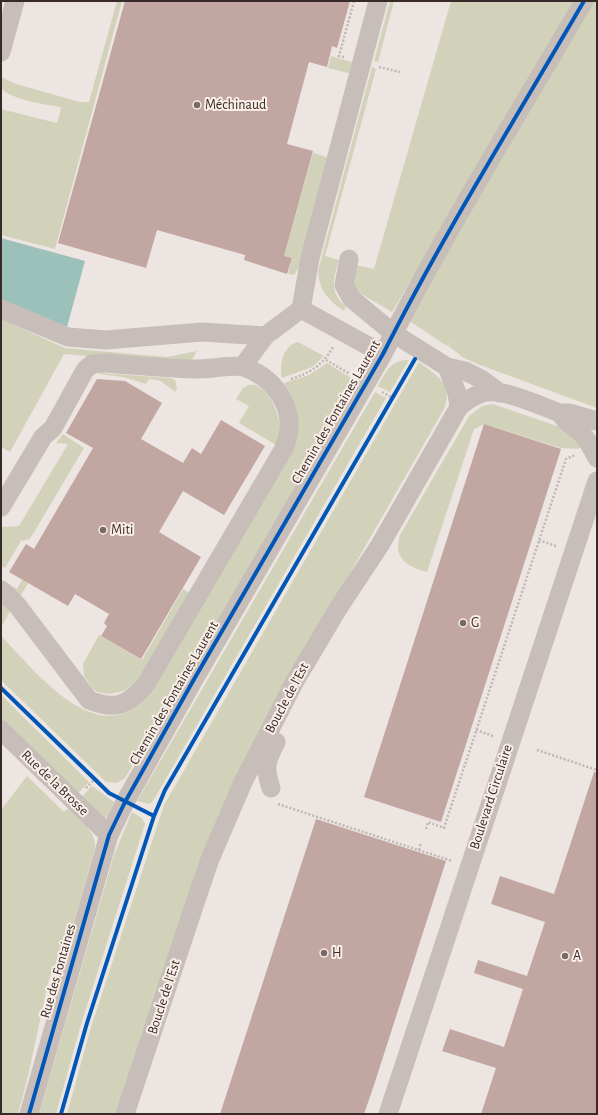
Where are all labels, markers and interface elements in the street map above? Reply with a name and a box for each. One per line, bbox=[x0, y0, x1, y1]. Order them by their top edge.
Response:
place label: Méchinaud bbox=[205, 97, 266, 113]
marker: Méchinaud bbox=[192, 100, 202, 110]
street label: Chemin des Fontaines Laurent bbox=[288, 337, 384, 487]
place label: Miti bbox=[111, 522, 133, 538]
marker: Miti bbox=[98, 525, 108, 535]
place label: G bbox=[471, 615, 479, 631]
street label: Chemin des Fontaines Laurent bbox=[126, 618, 222, 768]
marker: G bbox=[458, 618, 468, 628]
street label: Boucle de l'Est bbox=[261, 660, 313, 736]
street label: Boulevard Circulaire bbox=[466, 742, 516, 852]
street label: Rue de la Brosse bbox=[18, 747, 92, 819]
street label: Rue des Fontaines bbox=[37, 922, 79, 1020]
place label: H bbox=[332, 945, 342, 961]
marker: H bbox=[319, 948, 329, 958]
place label: A bbox=[573, 948, 581, 964]
marker: A bbox=[560, 951, 570, 961]
street label: Boucle de l'Est bbox=[144, 958, 184, 1036]

